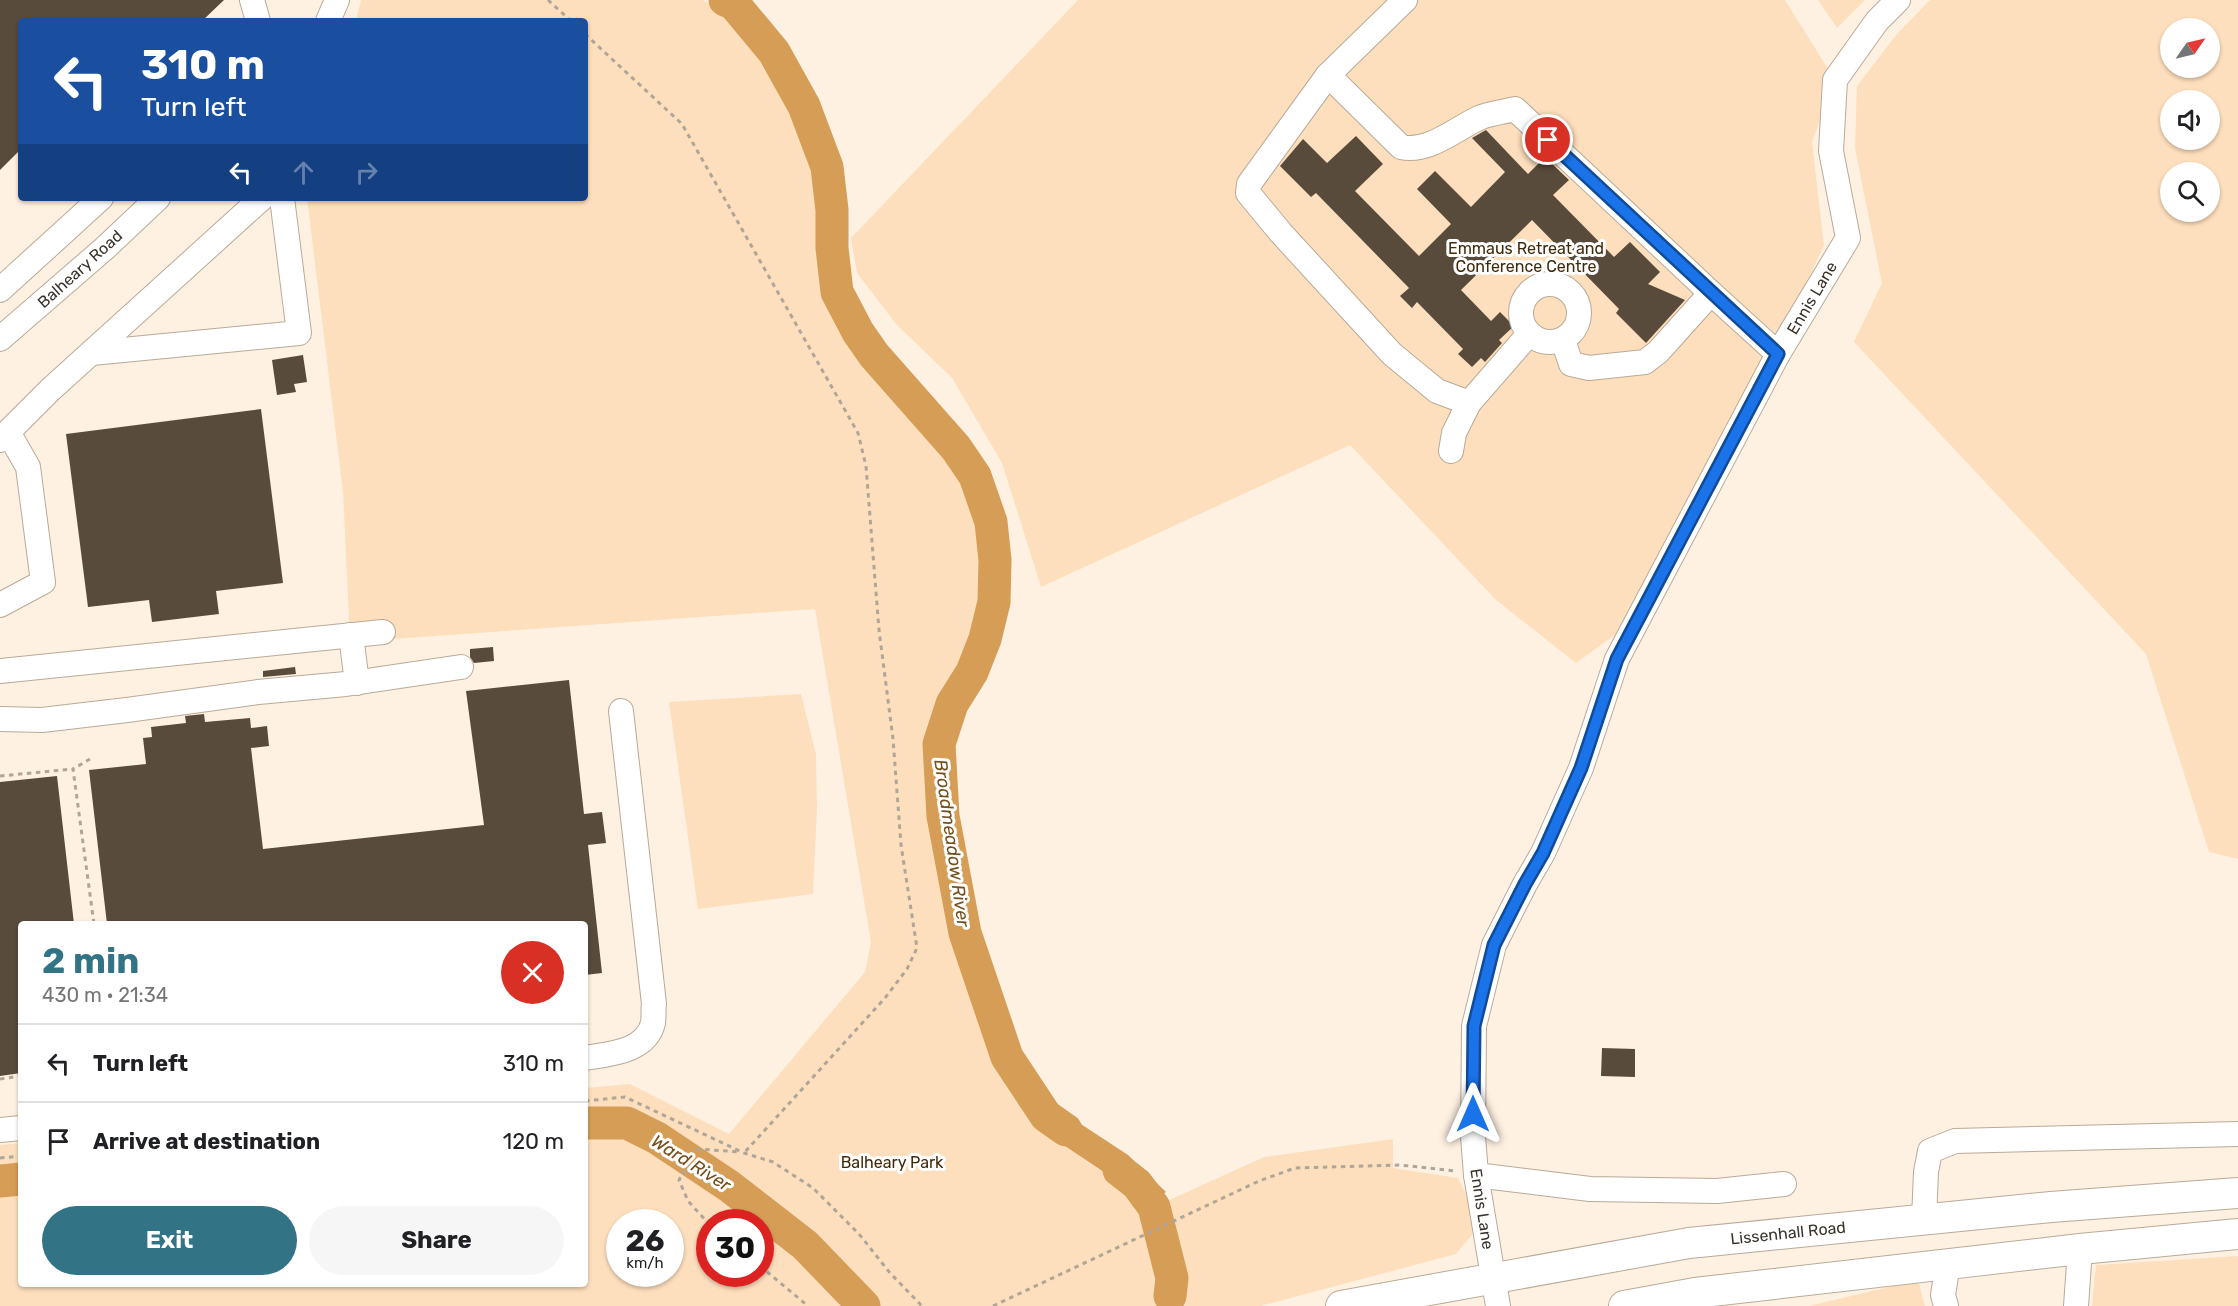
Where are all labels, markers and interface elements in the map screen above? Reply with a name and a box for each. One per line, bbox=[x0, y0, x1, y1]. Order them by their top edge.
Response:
north arrow bbox=[2160, 18, 2220, 78]
map controls bbox=[2160, 18, 2220, 222]
text: 310 m bbox=[141, 40, 265, 90]
icon: left bbox=[42, 42, 120, 120]
button: sound bbox=[2160, 90, 2220, 150]
text: Turn left bbox=[141, 91, 246, 123]
pin bbox=[1522, 114, 1573, 165]
icon: arrive bbox=[1531, 123, 1564, 156]
icon: left bbox=[224, 156, 257, 189]
icon: ahead bbox=[287, 156, 320, 189]
icon: right bbox=[350, 156, 383, 189]
button: search bbox=[2160, 162, 2220, 222]
street label: Balheary Road bbox=[34, 226, 126, 312]
park label: Emmaus Retreat and Conference Centre bbox=[1448, 239, 1604, 276]
street label: Ennis Lane bbox=[1783, 258, 1841, 338]
water label: Broadmeadow River bbox=[929, 758, 975, 929]
text: 2 min bbox=[42, 939, 140, 982]
button: close bbox=[501, 941, 564, 1004]
text: 430 m · 21:34 bbox=[42, 983, 168, 1007]
icon: left bbox=[42, 1047, 75, 1080]
text: Turn left bbox=[93, 1050, 188, 1077]
text: 310 m bbox=[503, 1050, 564, 1077]
position arrow bbox=[1441, 1082, 1505, 1146]
icon: arrive bbox=[42, 1125, 75, 1158]
text: Arrive at destination bbox=[93, 1128, 320, 1155]
text: 120 m bbox=[503, 1128, 564, 1155]
water label: Ward River bbox=[647, 1130, 736, 1197]
park label: Balheary Park bbox=[841, 1153, 944, 1172]
street label: Ennis Lane bbox=[1466, 1167, 1498, 1251]
button: Exit bbox=[42, 1206, 297, 1275]
button: Share bbox=[309, 1206, 564, 1275]
speed limit sign: 30 bbox=[696, 1209, 774, 1287]
street label: Lissenhall Road bbox=[1729, 1217, 1847, 1249]
text: 26 bbox=[625, 1223, 665, 1259]
text: km/h bbox=[626, 1254, 664, 1272]

